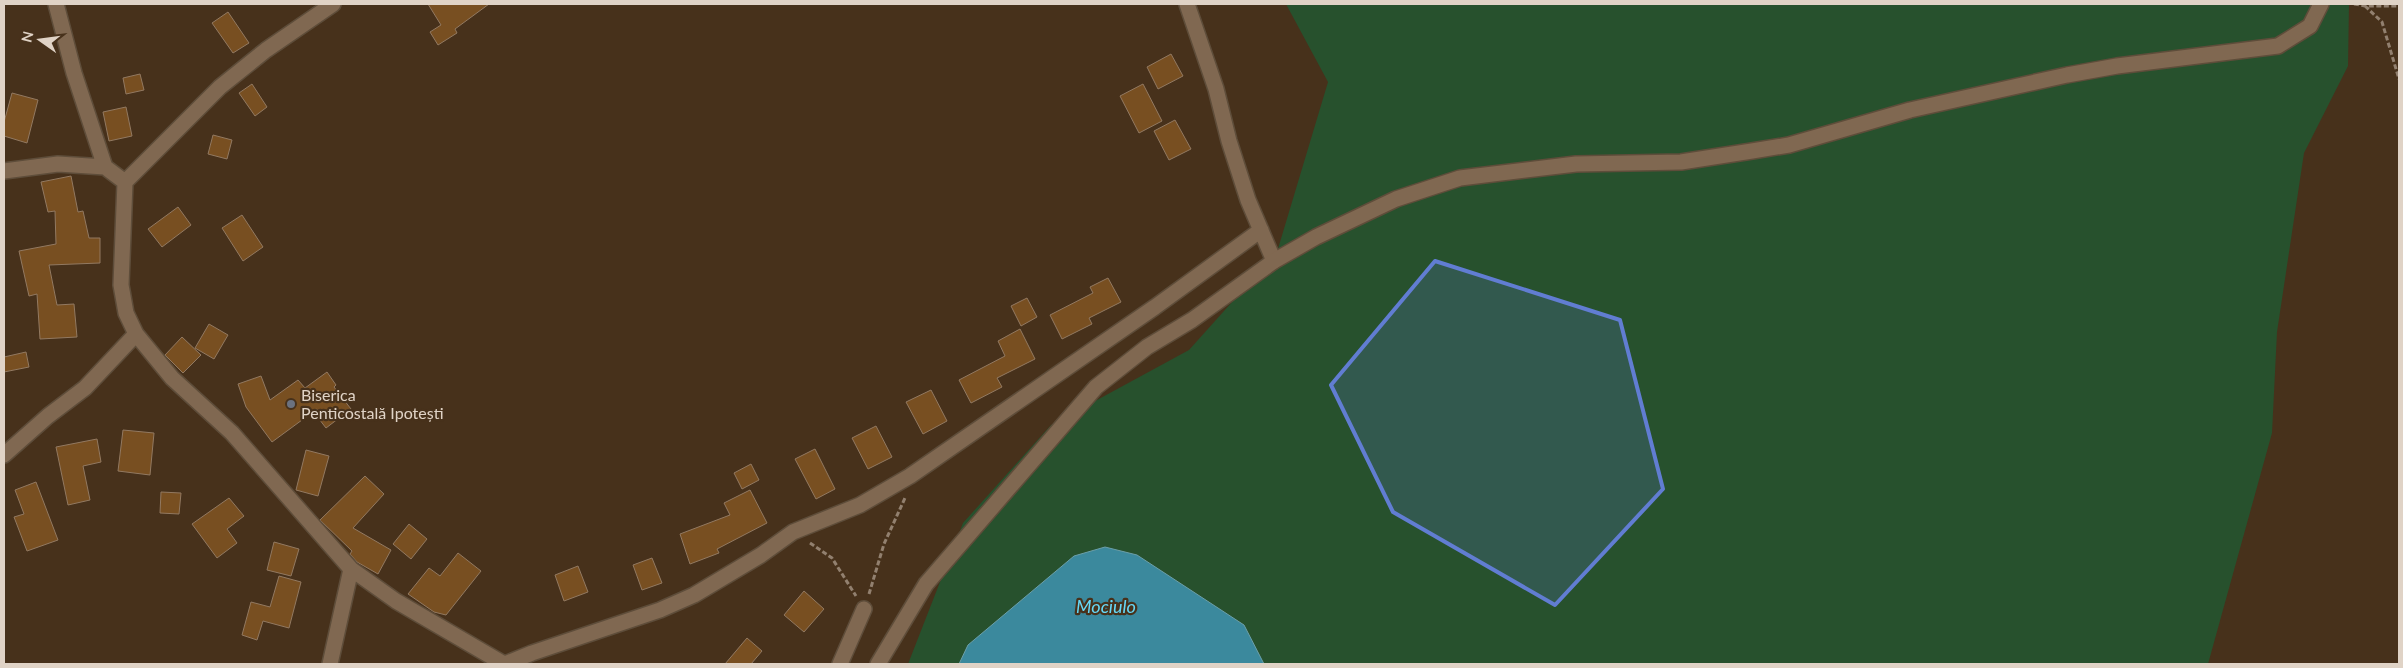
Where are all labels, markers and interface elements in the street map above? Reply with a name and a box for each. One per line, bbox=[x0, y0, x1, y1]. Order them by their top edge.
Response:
north arrow bbox=[15, 15, 65, 65]
text: N bbox=[17, 29, 36, 44]
place label: Biserica Penticostală Ipotești bbox=[301, 385, 444, 422]
marker: Biserica Penticostală Ipotești bbox=[285, 398, 297, 410]
water label: Mociulo bbox=[1076, 595, 1136, 617]

